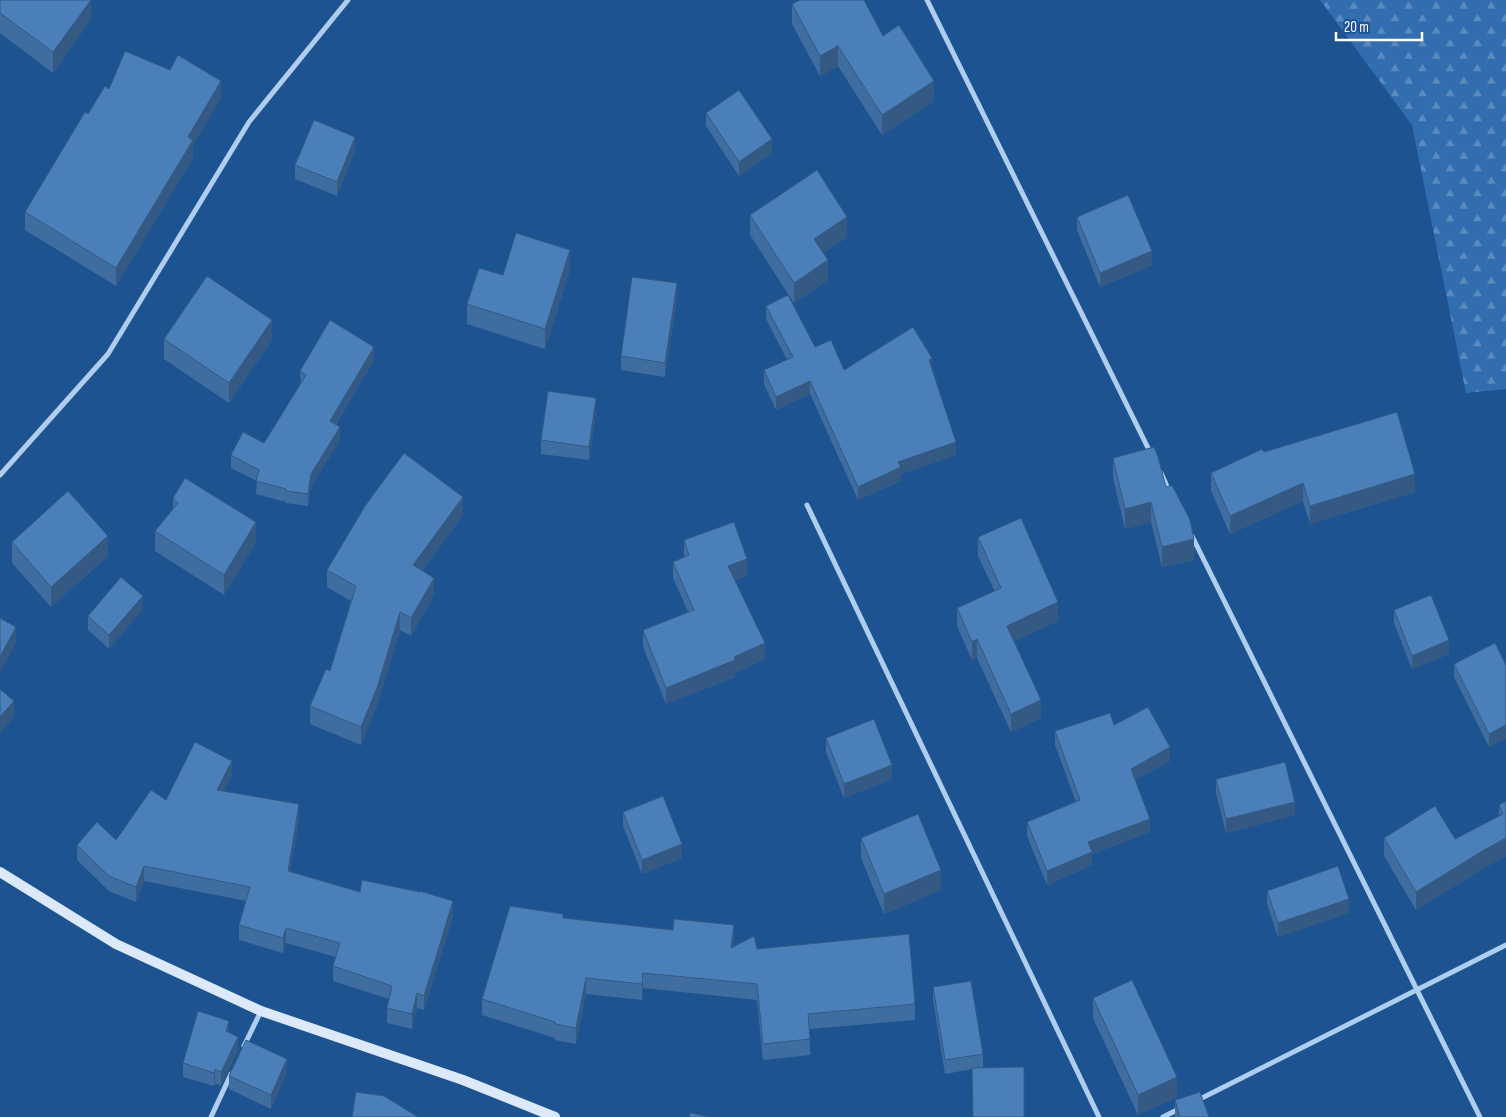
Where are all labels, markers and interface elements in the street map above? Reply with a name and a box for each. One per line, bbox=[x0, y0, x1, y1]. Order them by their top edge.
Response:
scale bar bbox=[1336, 10, 1422, 42]
text: 20 m bbox=[1344, 18, 1369, 37]

